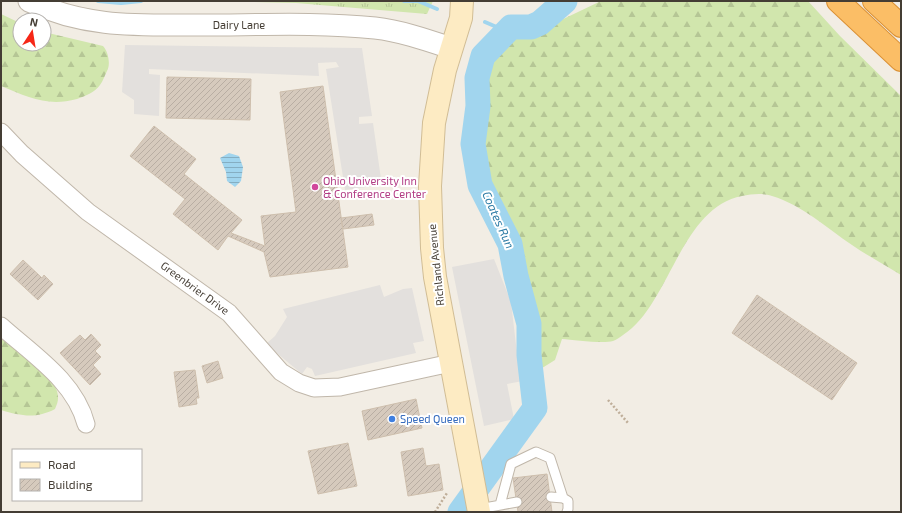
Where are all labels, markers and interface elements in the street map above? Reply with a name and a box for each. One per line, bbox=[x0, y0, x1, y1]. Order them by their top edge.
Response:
north arrow bbox=[12, 12, 52, 52]
text: N bbox=[29, 15, 39, 29]
street label: Dairy Lane bbox=[213, 18, 265, 31]
place label: Ohio University Inn & Conference Center bbox=[323, 174, 427, 200]
marker: Ohio University Inn & Conference Center bbox=[310, 182, 320, 192]
water label: Coates Run bbox=[480, 189, 518, 250]
street label: Richland Avenue bbox=[425, 223, 446, 307]
street label: Greenbrier Drive bbox=[159, 258, 232, 317]
place label: Speed Queen bbox=[400, 412, 465, 426]
marker: Speed Queen bbox=[387, 414, 397, 424]
legend bbox=[12, 449, 142, 501]
text: Road bbox=[48, 457, 76, 471]
text: Building bbox=[48, 477, 93, 491]

